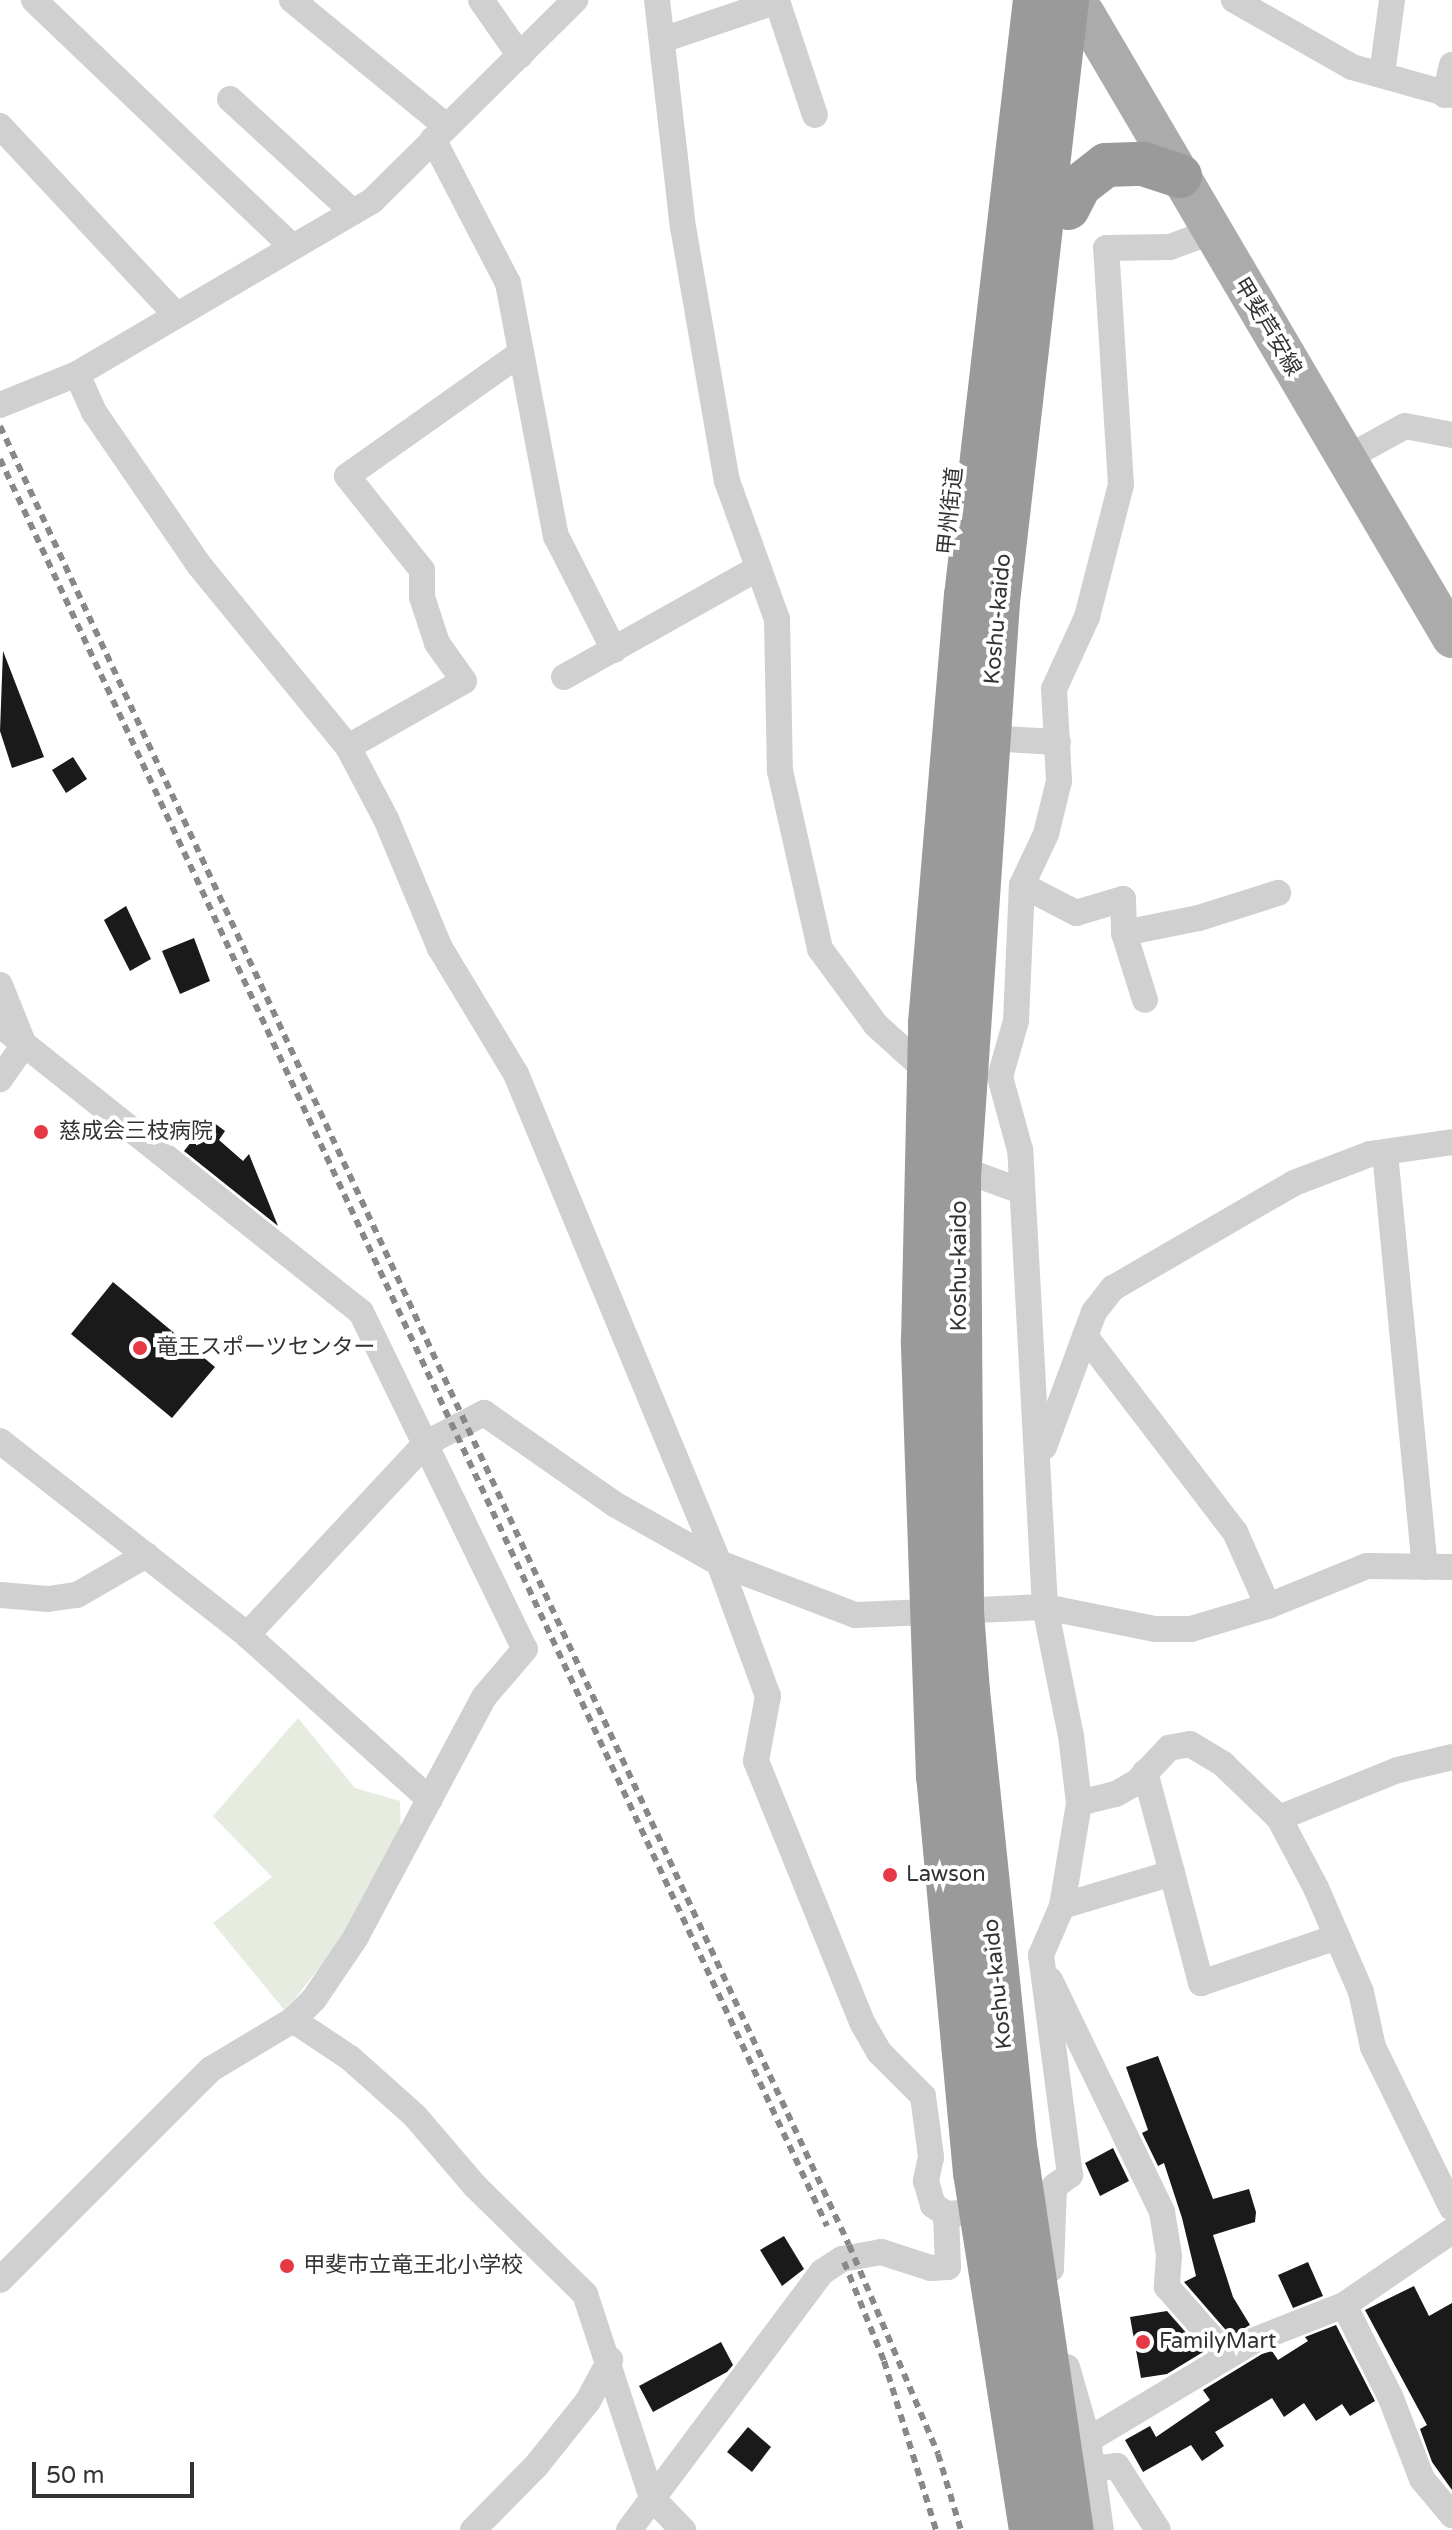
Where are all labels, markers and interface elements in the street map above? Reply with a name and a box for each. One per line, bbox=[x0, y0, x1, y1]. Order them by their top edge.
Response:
street label: 甲斐芦安線 bbox=[1227, 273, 1307, 381]
street label: 甲州街道 bbox=[933, 466, 969, 556]
street label: Koshu-kaido bbox=[979, 552, 1017, 686]
place label: 慈成会三枝病院 bbox=[59, 1119, 213, 1145]
marker: 慈成会三枝病院 bbox=[30, 1121, 52, 1143]
street label: Koshu-kaido bbox=[947, 1200, 973, 1332]
place label: 竜王スポーツセンター bbox=[156, 1335, 376, 1361]
marker: 竜王スポーツセンター bbox=[131, 1339, 149, 1357]
place label: Lawson bbox=[906, 1862, 986, 1888]
marker: Lawson bbox=[881, 1866, 899, 1884]
street label: Koshu-kaido bbox=[978, 1917, 1018, 2051]
place label: 甲斐市立竜王北小学校 bbox=[303, 2253, 523, 2279]
marker: 甲斐市立竜王北小学校 bbox=[278, 2257, 296, 2275]
place label: FamilyMart bbox=[1159, 2329, 1276, 2355]
marker: FamilyMart bbox=[1134, 2333, 1152, 2351]
scale bar bbox=[36, 2446, 198, 2496]
text: 50 m bbox=[46, 2461, 104, 2490]

